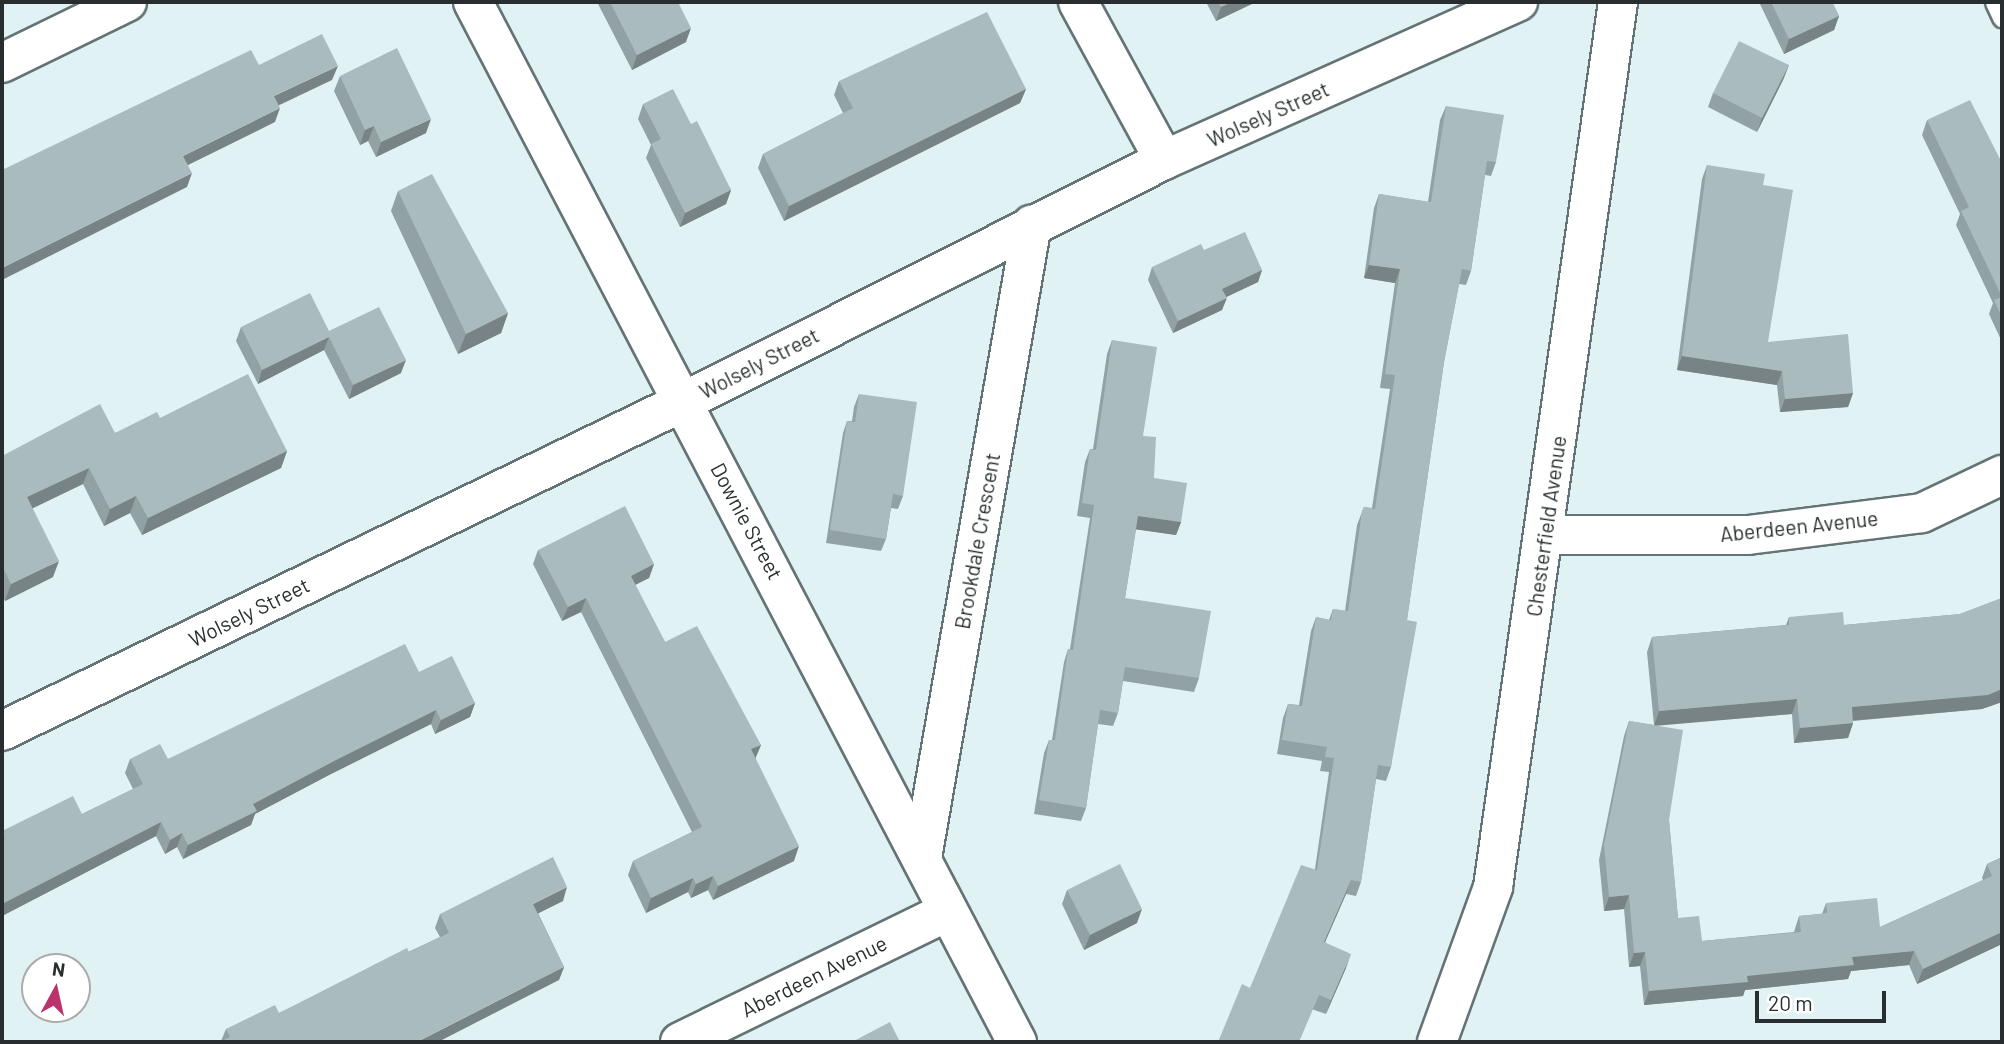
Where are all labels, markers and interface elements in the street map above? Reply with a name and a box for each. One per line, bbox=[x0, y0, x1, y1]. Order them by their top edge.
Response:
street label: Wolsely Street bbox=[1203, 76, 1333, 152]
street label: Wolsely Street bbox=[695, 322, 823, 404]
street label: Chesterfield Avenue bbox=[1521, 434, 1571, 618]
street label: Brookdale Crescent bbox=[949, 451, 1005, 631]
street label: Downie Street bbox=[706, 458, 788, 584]
street label: Aberdeen Avenue bbox=[1719, 505, 1879, 547]
street label: Wolsely Street bbox=[185, 572, 313, 652]
street label: Aberdeen Avenue bbox=[737, 930, 891, 1022]
north arrow bbox=[21, 953, 91, 1023]
text: N bbox=[51, 956, 67, 981]
scale bar bbox=[1759, 978, 1890, 1022]
text: 20 m bbox=[1768, 990, 1813, 1015]

